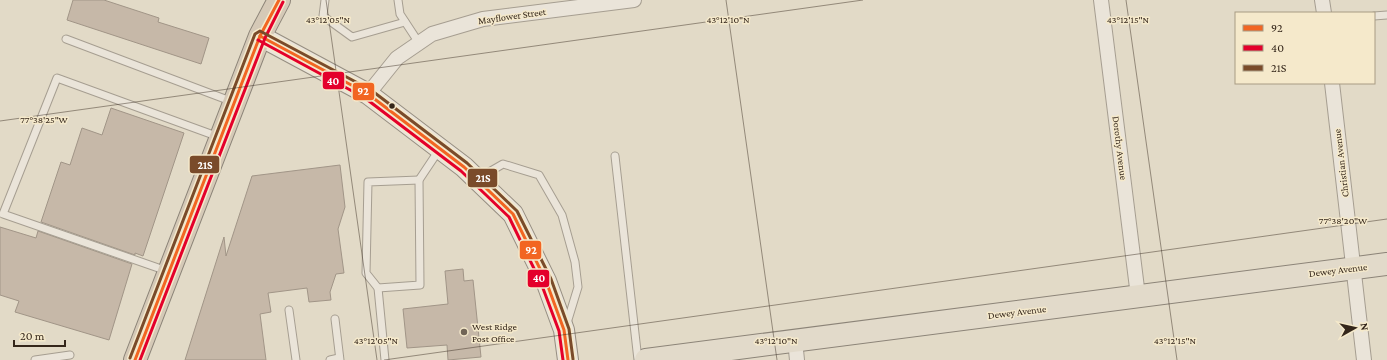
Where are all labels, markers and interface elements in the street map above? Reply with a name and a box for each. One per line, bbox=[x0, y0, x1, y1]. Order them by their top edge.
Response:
street label: Mayflower Street bbox=[477, 6, 547, 26]
legend bbox=[1235, 12, 1375, 84]
text: 43°12'05"N bbox=[306, 14, 351, 25]
text: 43°12'10"N bbox=[706, 14, 750, 25]
text: 43°12'15"N bbox=[1107, 14, 1150, 25]
text: 92 bbox=[1271, 21, 1283, 35]
text: 40 bbox=[1271, 41, 1284, 55]
text: 21S bbox=[1271, 61, 1287, 75]
line badge: 40 bbox=[322, 71, 345, 90]
text: 40 bbox=[327, 75, 340, 87]
line badge: 92 bbox=[352, 82, 375, 101]
text: 92 bbox=[357, 85, 369, 97]
unlabelled marker bbox=[387, 101, 397, 111]
text: 77°38'25"W bbox=[20, 114, 69, 125]
street label: Dorothy Avenue bbox=[1111, 115, 1129, 181]
street label: Christian Avenue bbox=[1331, 128, 1351, 198]
line badge: 21S bbox=[189, 155, 220, 174]
text: 21S bbox=[197, 159, 213, 171]
line badge: 21S bbox=[467, 168, 498, 188]
text: 21S bbox=[475, 172, 491, 184]
text: 77°38'20"W bbox=[1319, 215, 1368, 226]
line badge: 92 bbox=[519, 240, 542, 260]
text: 92 bbox=[525, 244, 537, 256]
street label: Dewey Avenue bbox=[1308, 261, 1368, 279]
line badge: 40 bbox=[527, 269, 550, 288]
text: 40 bbox=[533, 272, 546, 284]
street label: Dewey Avenue bbox=[987, 303, 1047, 321]
north arrow bbox=[1335, 308, 1375, 348]
place label: West Ridge Post Office bbox=[472, 321, 517, 344]
scale bar bbox=[14, 322, 65, 348]
text: N bbox=[1358, 322, 1371, 332]
marker: West Ridge Post Office bbox=[459, 327, 469, 337]
text: 20 m bbox=[20, 329, 45, 343]
text: 43°12'05"N bbox=[354, 335, 399, 346]
text: 43°12'10"N bbox=[754, 335, 798, 346]
text: 43°12'15"N bbox=[1154, 335, 1197, 346]

